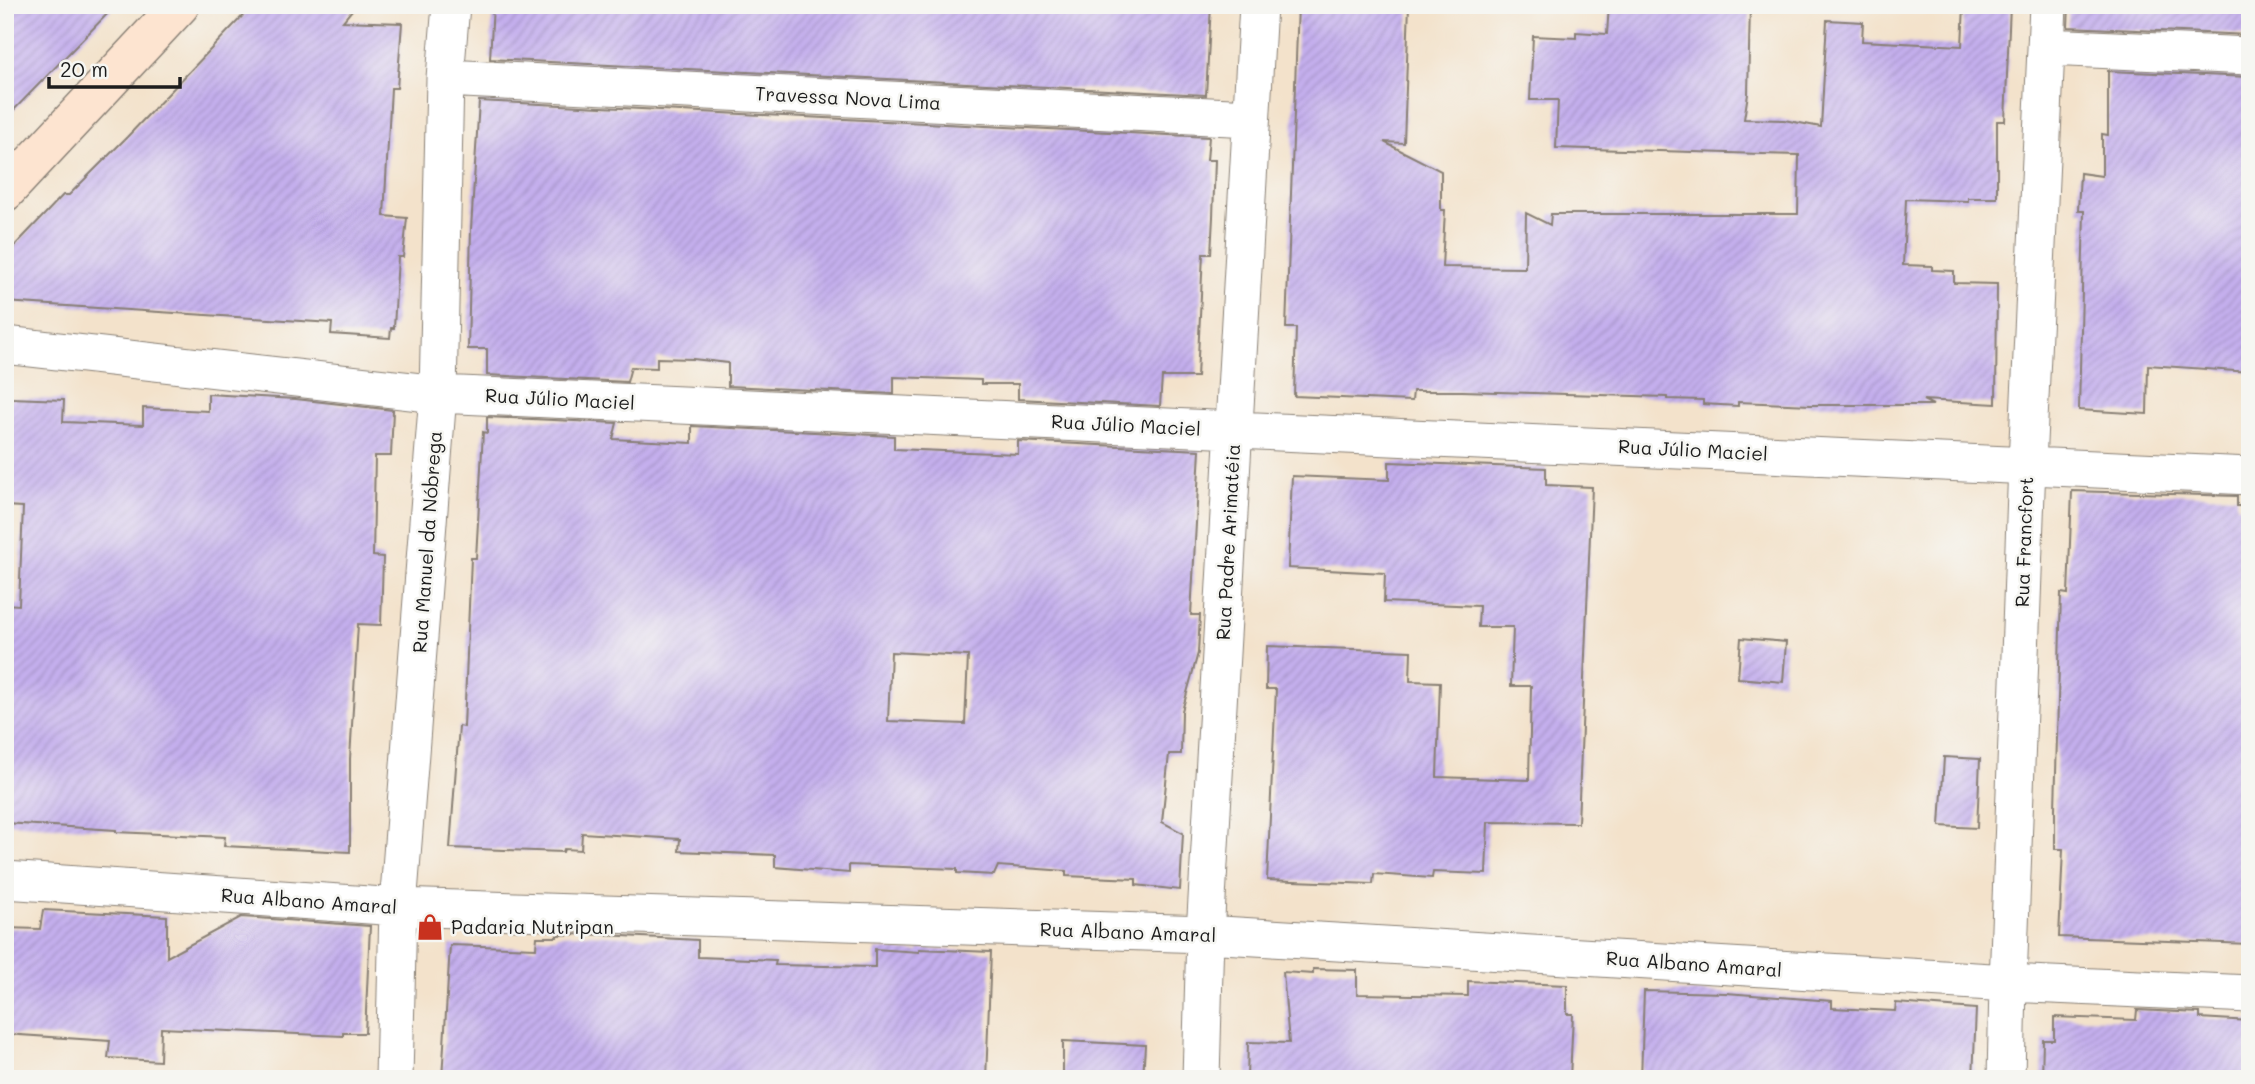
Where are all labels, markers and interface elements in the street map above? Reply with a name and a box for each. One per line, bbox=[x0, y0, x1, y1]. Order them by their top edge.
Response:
scale bar bbox=[49, 46, 180, 90]
text: 20 m bbox=[60, 55, 108, 82]
street label: Travessa Nova Lima bbox=[754, 80, 942, 115]
street label: Rua Júlio Maciel bbox=[485, 382, 635, 415]
street label: Rua Júlio Maciel bbox=[1051, 408, 1201, 441]
street label: Rua Manuel da Nóbrega bbox=[406, 430, 447, 654]
street label: Rua Júlio Maciel bbox=[1618, 433, 1768, 466]
street label: Rua Padre Arimatéia bbox=[1210, 443, 1245, 641]
street label: Rua Francfort bbox=[2009, 476, 2038, 608]
street label: Rua Albano Amaral bbox=[220, 882, 398, 919]
shop icon: Padaria Nutripan bbox=[415, 912, 445, 942]
place label: Padaria Nutripan bbox=[451, 914, 614, 939]
street label: Rua Albano Amaral bbox=[1039, 916, 1217, 947]
street label: Rua Albano Amaral bbox=[1605, 945, 1783, 982]

